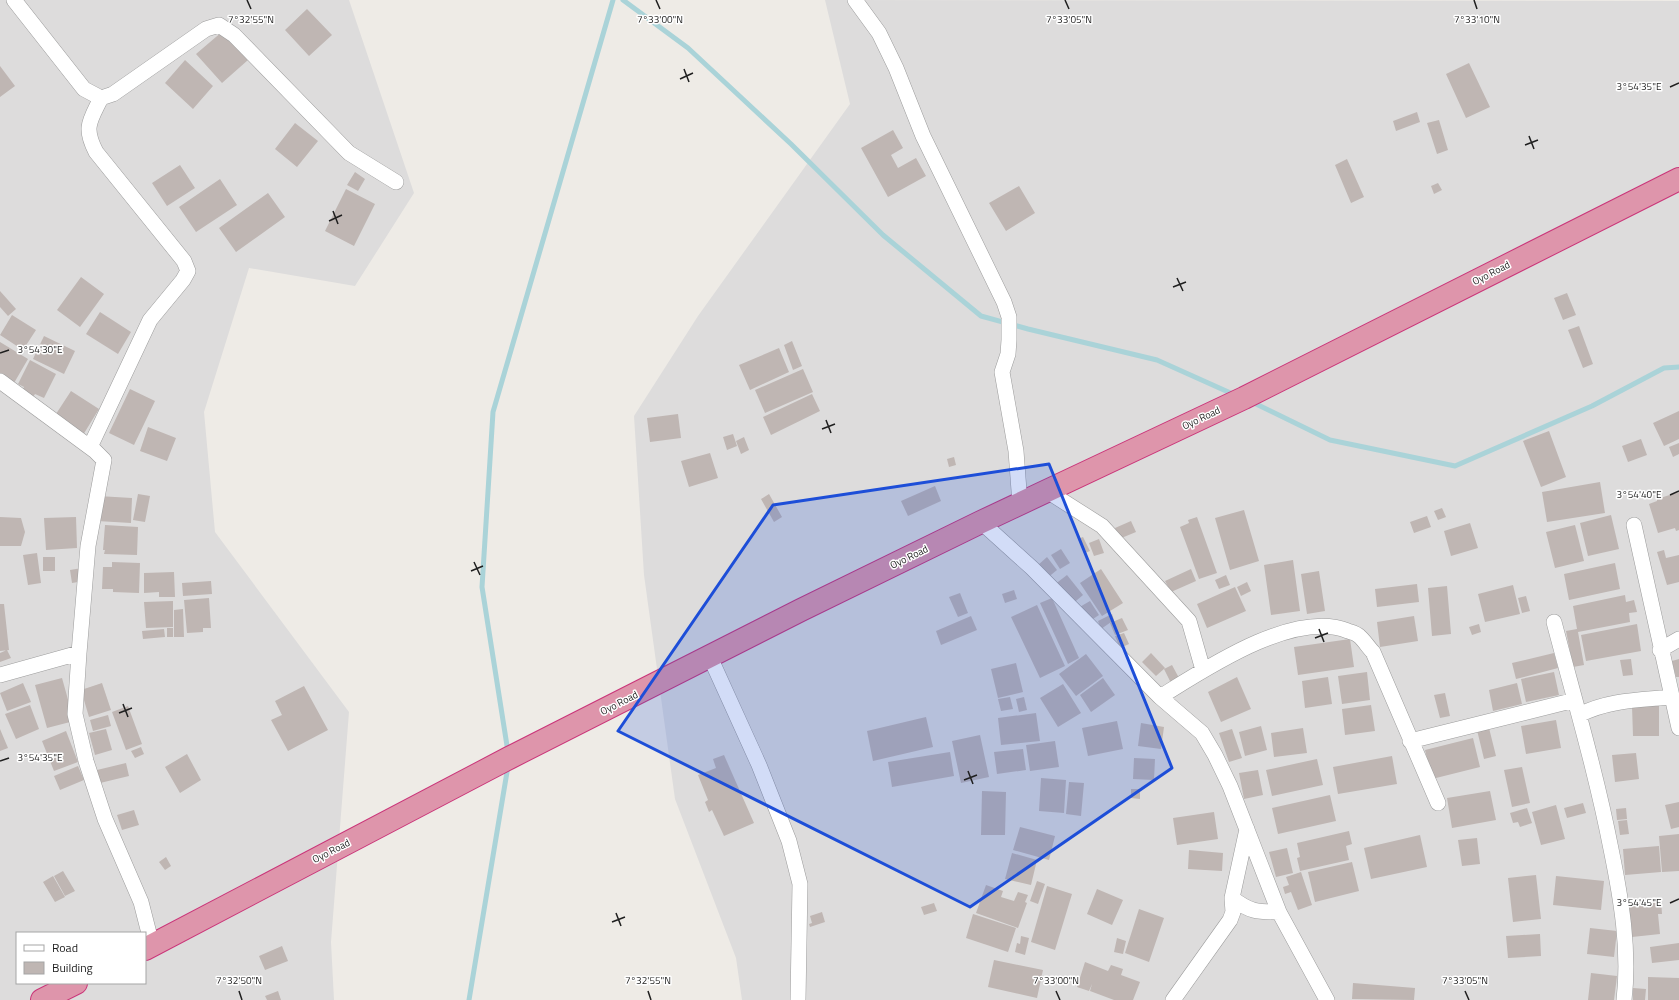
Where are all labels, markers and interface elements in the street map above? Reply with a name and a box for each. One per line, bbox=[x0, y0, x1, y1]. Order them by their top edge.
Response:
text: 7°32'55"N bbox=[228, 12, 274, 27]
text: 7°33'00"N bbox=[637, 12, 683, 27]
text: 7°33'05"N bbox=[1046, 12, 1092, 27]
text: 7°33'10"N bbox=[1454, 12, 1500, 27]
text: 3°54'35"E bbox=[1617, 79, 1662, 94]
street label: Oyo Road bbox=[1470, 257, 1512, 289]
text: 3°54'30"E bbox=[18, 342, 63, 357]
street label: Oyo Road bbox=[1179, 403, 1223, 433]
text: 3°54'40"E bbox=[1617, 487, 1662, 502]
street label: Oyo Road bbox=[888, 541, 930, 573]
street label: Oyo Road bbox=[598, 687, 640, 719]
text: 3°54'35"E bbox=[18, 750, 63, 765]
street label: Oyo Road bbox=[310, 835, 352, 867]
text: 3°54'45"E bbox=[1617, 895, 1662, 910]
legend bbox=[16, 932, 146, 984]
text: Road bbox=[52, 938, 78, 957]
text: Building bbox=[52, 958, 93, 977]
text: 7°32'50"N bbox=[216, 973, 262, 988]
text: 7°32'55"N bbox=[625, 973, 671, 988]
text: 7°33'00"N bbox=[1033, 973, 1079, 988]
text: 7°33'05"N bbox=[1442, 973, 1488, 988]

